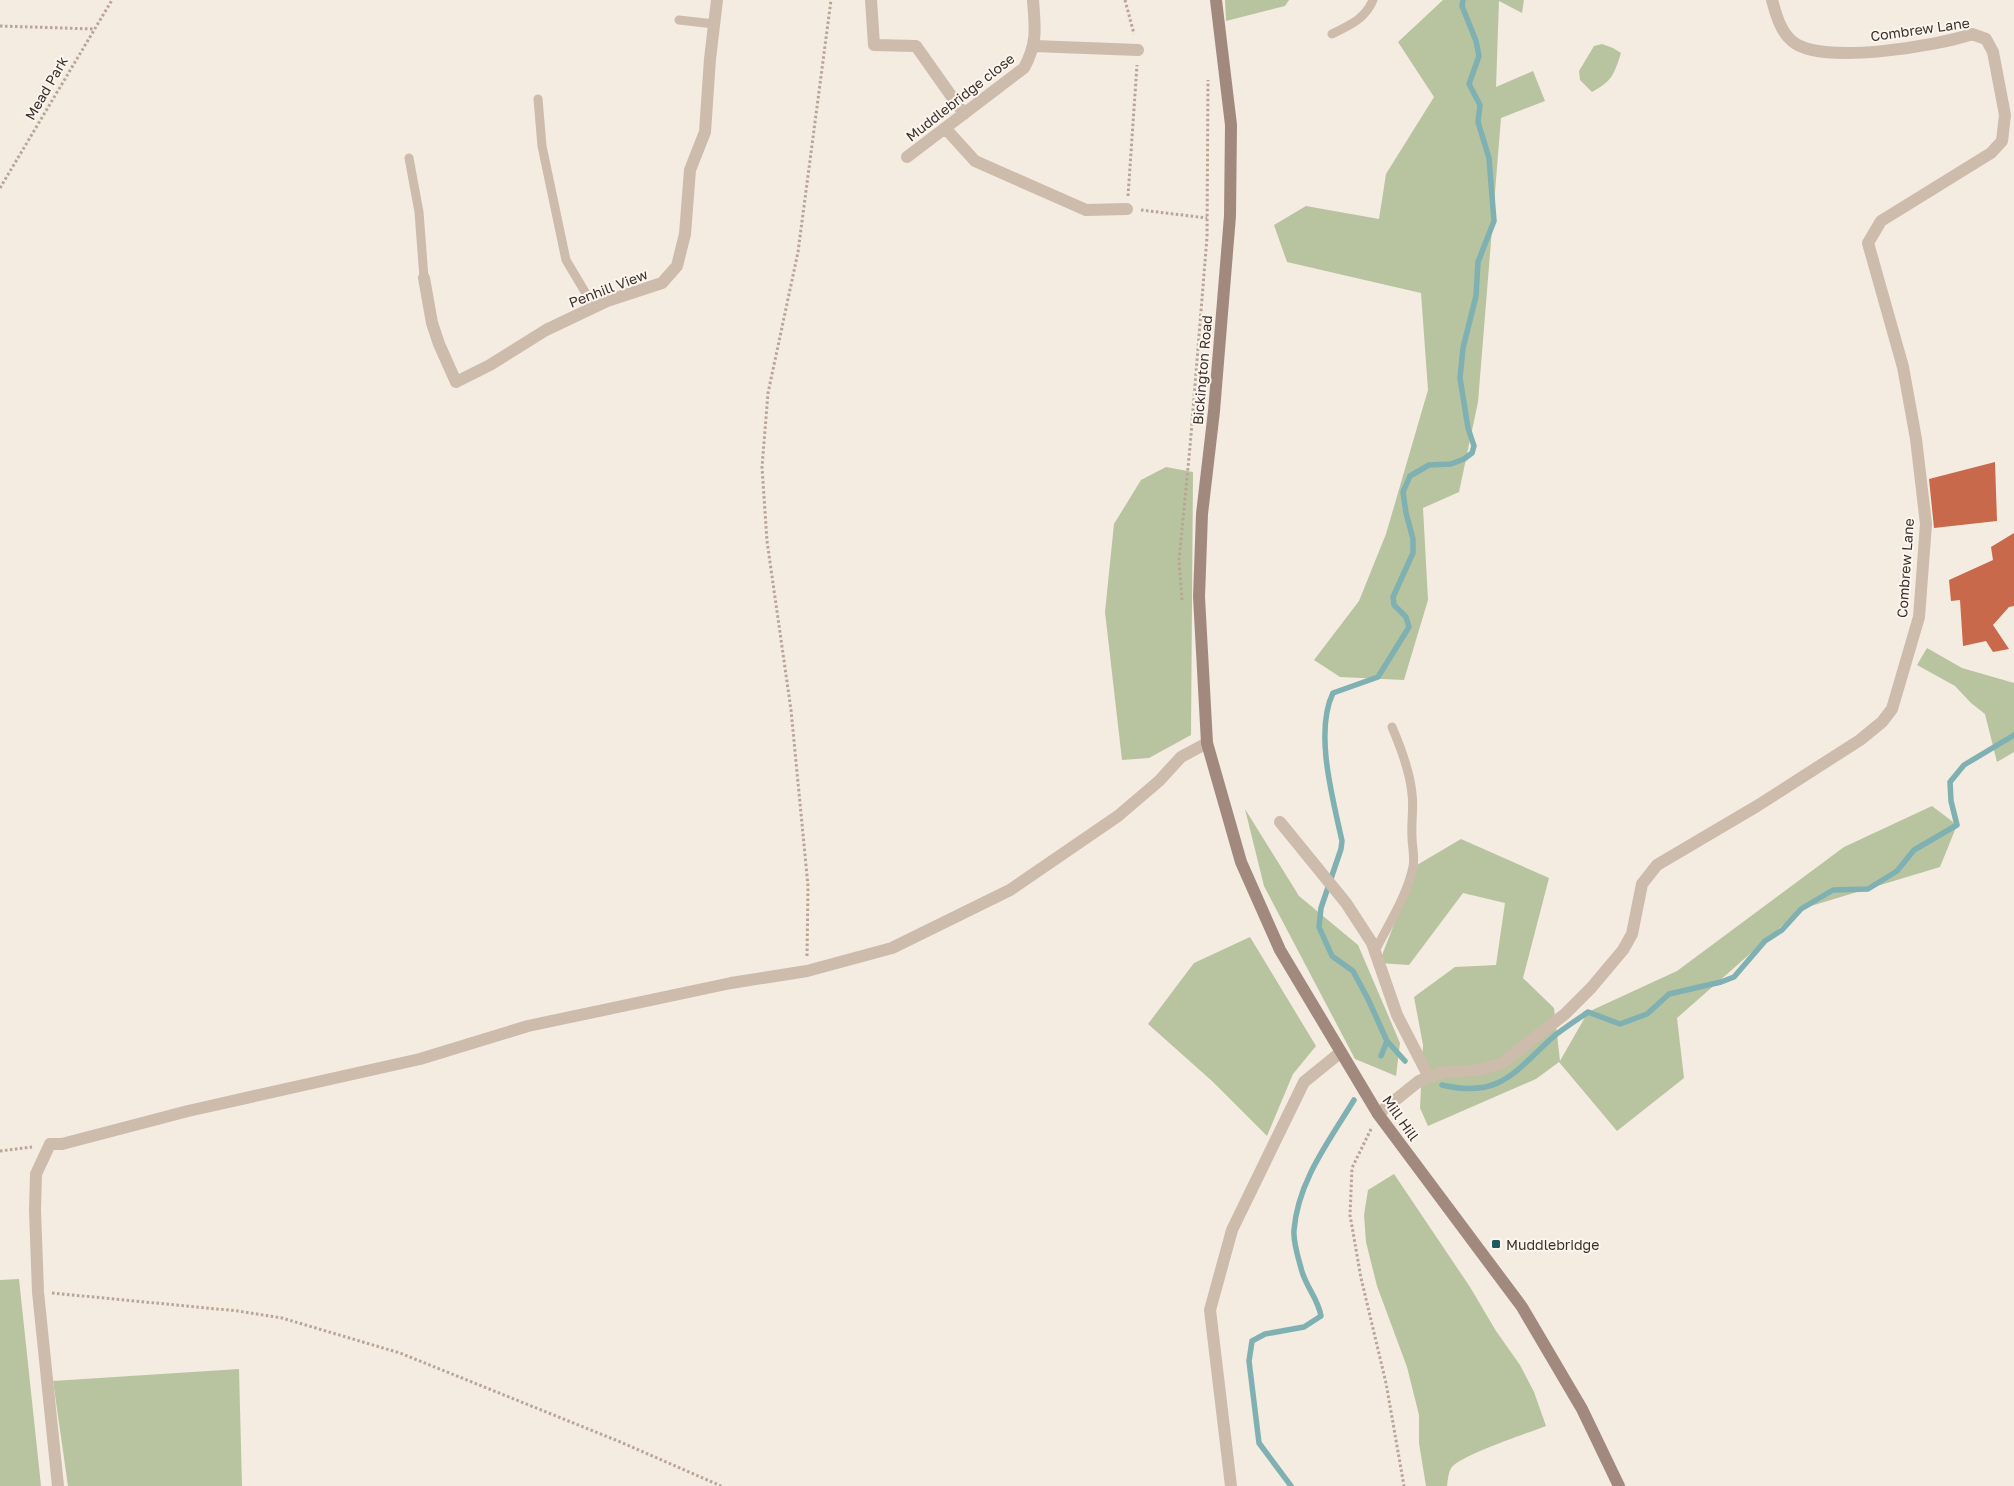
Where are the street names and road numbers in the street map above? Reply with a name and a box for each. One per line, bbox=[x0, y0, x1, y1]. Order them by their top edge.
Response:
street label: Combrew Lane bbox=[1869, 14, 1971, 44]
street label: Muddlebridge close bbox=[902, 49, 1018, 145]
street label: Mead Park bbox=[21, 53, 71, 123]
street label: Penhill View bbox=[566, 265, 650, 311]
street label: Bickington Road bbox=[1189, 314, 1215, 426]
street label: Combrew Lane bbox=[1893, 518, 1917, 618]
street label: Mill Hill bbox=[1379, 1092, 1423, 1144]

